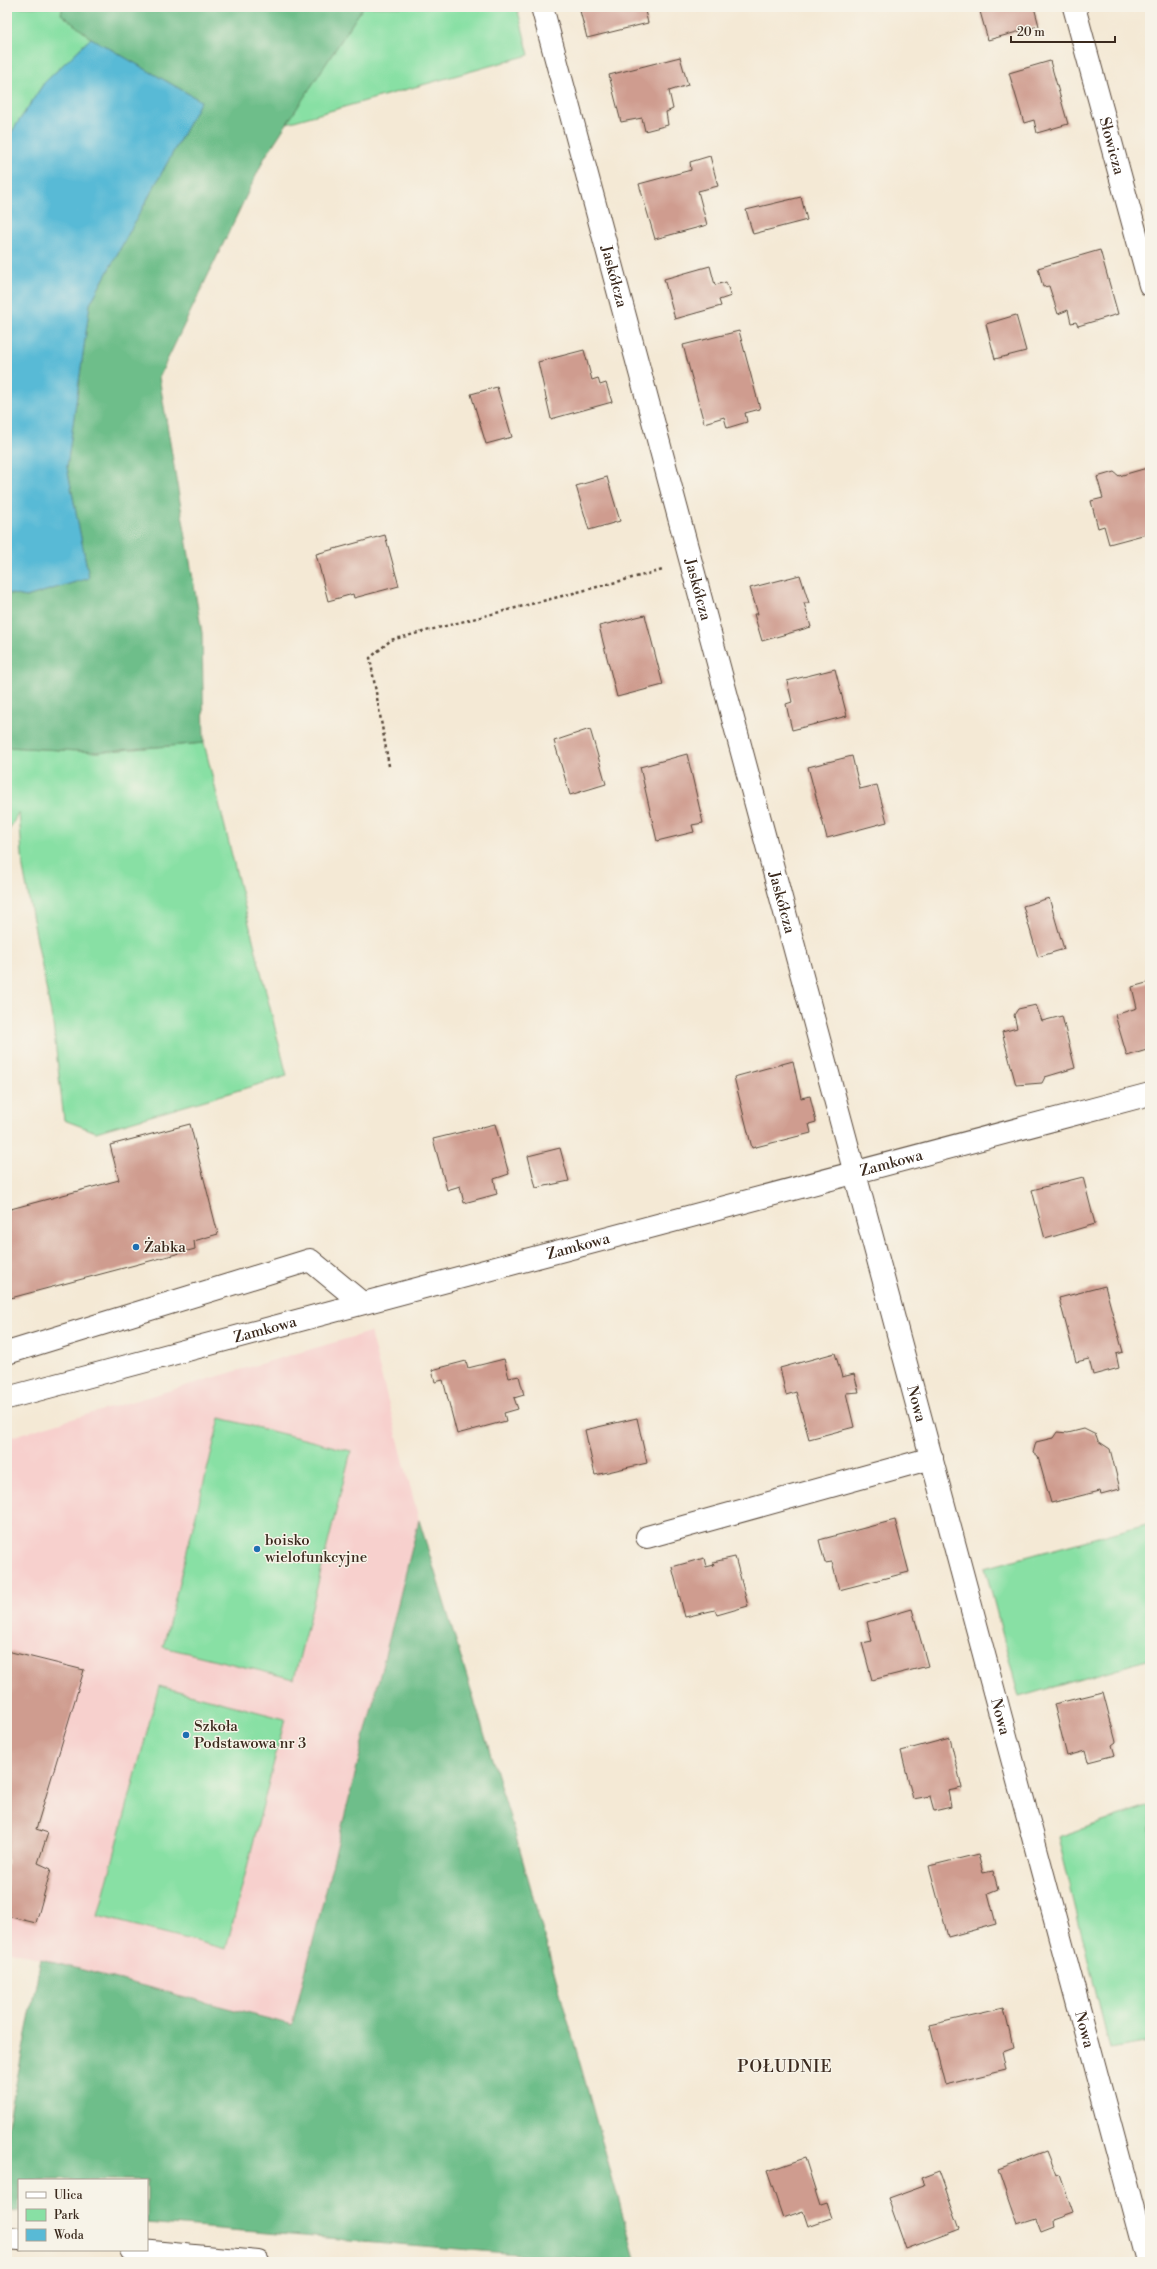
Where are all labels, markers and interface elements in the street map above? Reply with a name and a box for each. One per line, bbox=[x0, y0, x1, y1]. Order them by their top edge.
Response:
scale bar bbox=[1011, 18, 1115, 44]
text: 20 m bbox=[1017, 25, 1045, 40]
street label: Słowicza bbox=[1095, 115, 1129, 177]
street label: Jaskółcza bbox=[597, 242, 632, 310]
street label: Jaskółcza bbox=[681, 555, 716, 623]
street label: Jaskółcza bbox=[765, 868, 800, 936]
street label: Zamkowa bbox=[858, 1145, 925, 1180]
street label: Zamkowa bbox=[545, 1229, 612, 1264]
place label: Żabka bbox=[144, 1237, 186, 1257]
marker: Żabka bbox=[131, 1242, 141, 1252]
street label: Zamkowa bbox=[231, 1312, 299, 1347]
street label: Nowa bbox=[903, 1383, 931, 1424]
place label: boisko wielofunkcyjne bbox=[264, 1531, 367, 1567]
marker: boisko wielofunkcyjne bbox=[252, 1544, 262, 1554]
street label: Nowa bbox=[987, 1696, 1015, 1737]
place label: Szkoła Podstawowa nr 3 bbox=[194, 1717, 306, 1753]
marker: Szkoła Podstawowa nr 3 bbox=[181, 1730, 191, 1740]
street label: Nowa bbox=[1071, 2009, 1099, 2050]
district label: POŁUDNIE bbox=[738, 2057, 832, 2077]
legend bbox=[18, 2179, 148, 2251]
text: Ulica bbox=[54, 2188, 83, 2203]
text: Park bbox=[54, 2208, 80, 2223]
text: Woda bbox=[53, 2228, 85, 2243]

